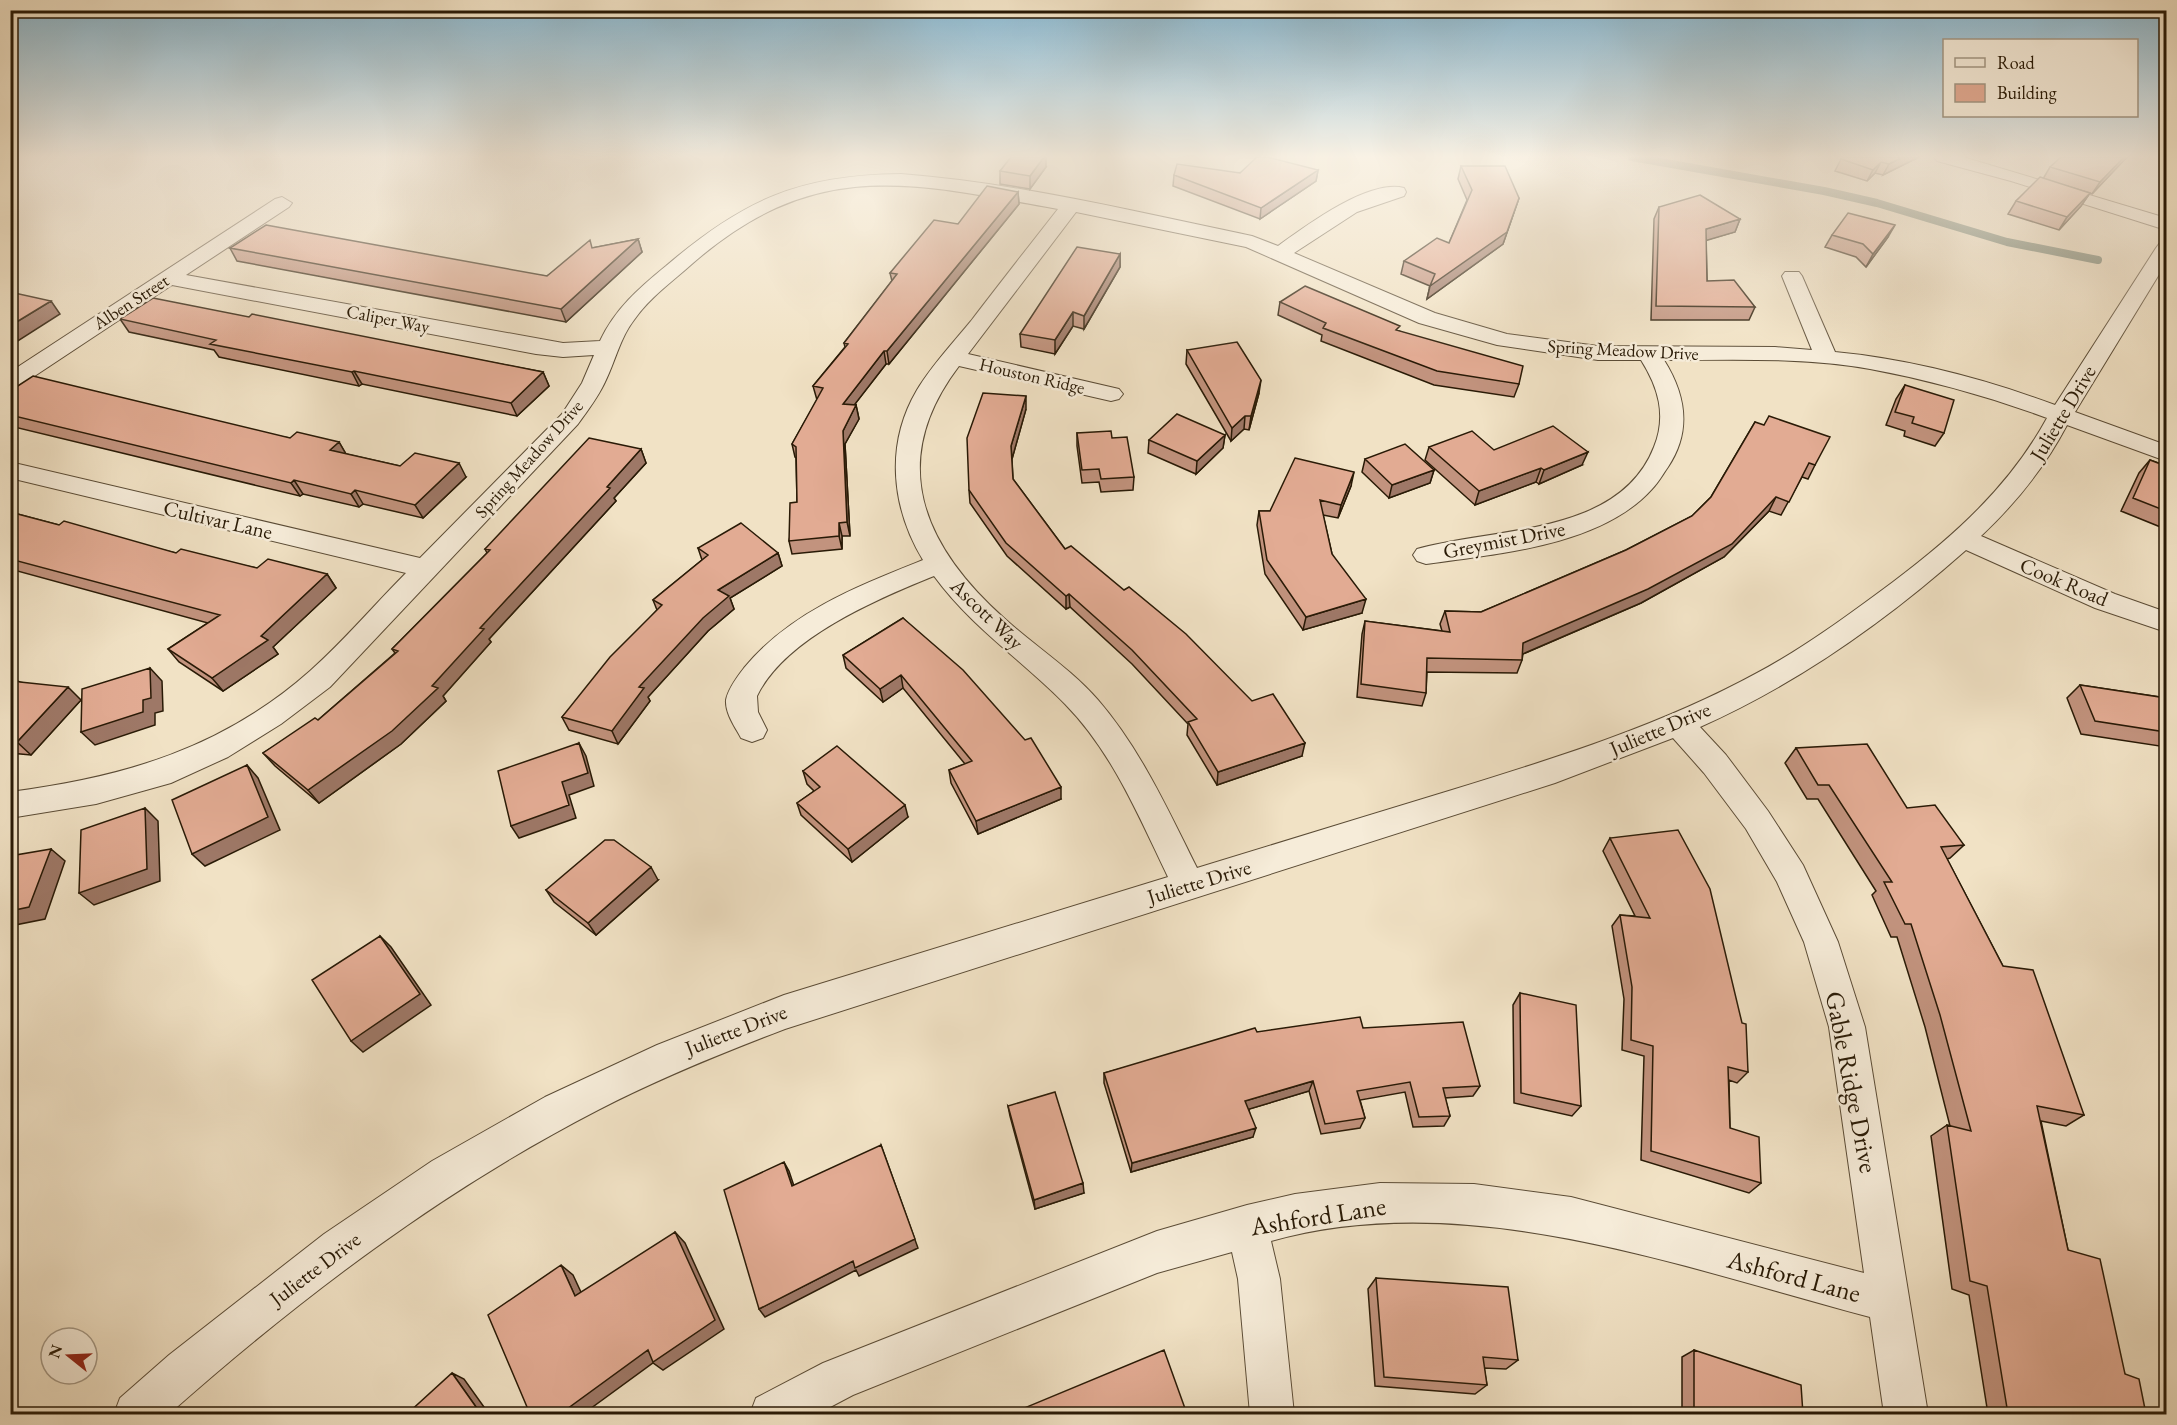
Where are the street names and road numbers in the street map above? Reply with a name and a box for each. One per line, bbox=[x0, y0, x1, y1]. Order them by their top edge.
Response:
street label: Alben Street bbox=[88, 268, 173, 335]
street label: Caliper Way bbox=[345, 299, 432, 338]
street label: Spring Meadow Drive bbox=[1547, 334, 1699, 365]
street label: Houston Ridge bbox=[977, 352, 1087, 399]
street label: Juliette Drive bbox=[2022, 360, 2102, 467]
street label: Spring Meadow Drive bbox=[469, 395, 588, 523]
street label: Cultivar Lane bbox=[161, 494, 275, 545]
street label: Greymist Drive bbox=[1441, 514, 1567, 565]
street label: Cook Road bbox=[2016, 551, 2113, 612]
street label: Ascott Way bbox=[944, 571, 1030, 656]
street label: Juliette Drive bbox=[1603, 695, 1714, 763]
street label: Juliette Drive bbox=[1142, 853, 1254, 911]
street label: Gable Ridge Drive bbox=[1818, 988, 1886, 1176]
street label: Juliette Drive bbox=[679, 998, 791, 1062]
street label: Ashford Lane bbox=[1247, 1189, 1388, 1244]
street label: Juliette Drive bbox=[262, 1226, 366, 1313]
street label: Ashford Lane bbox=[1723, 1242, 1864, 1310]

